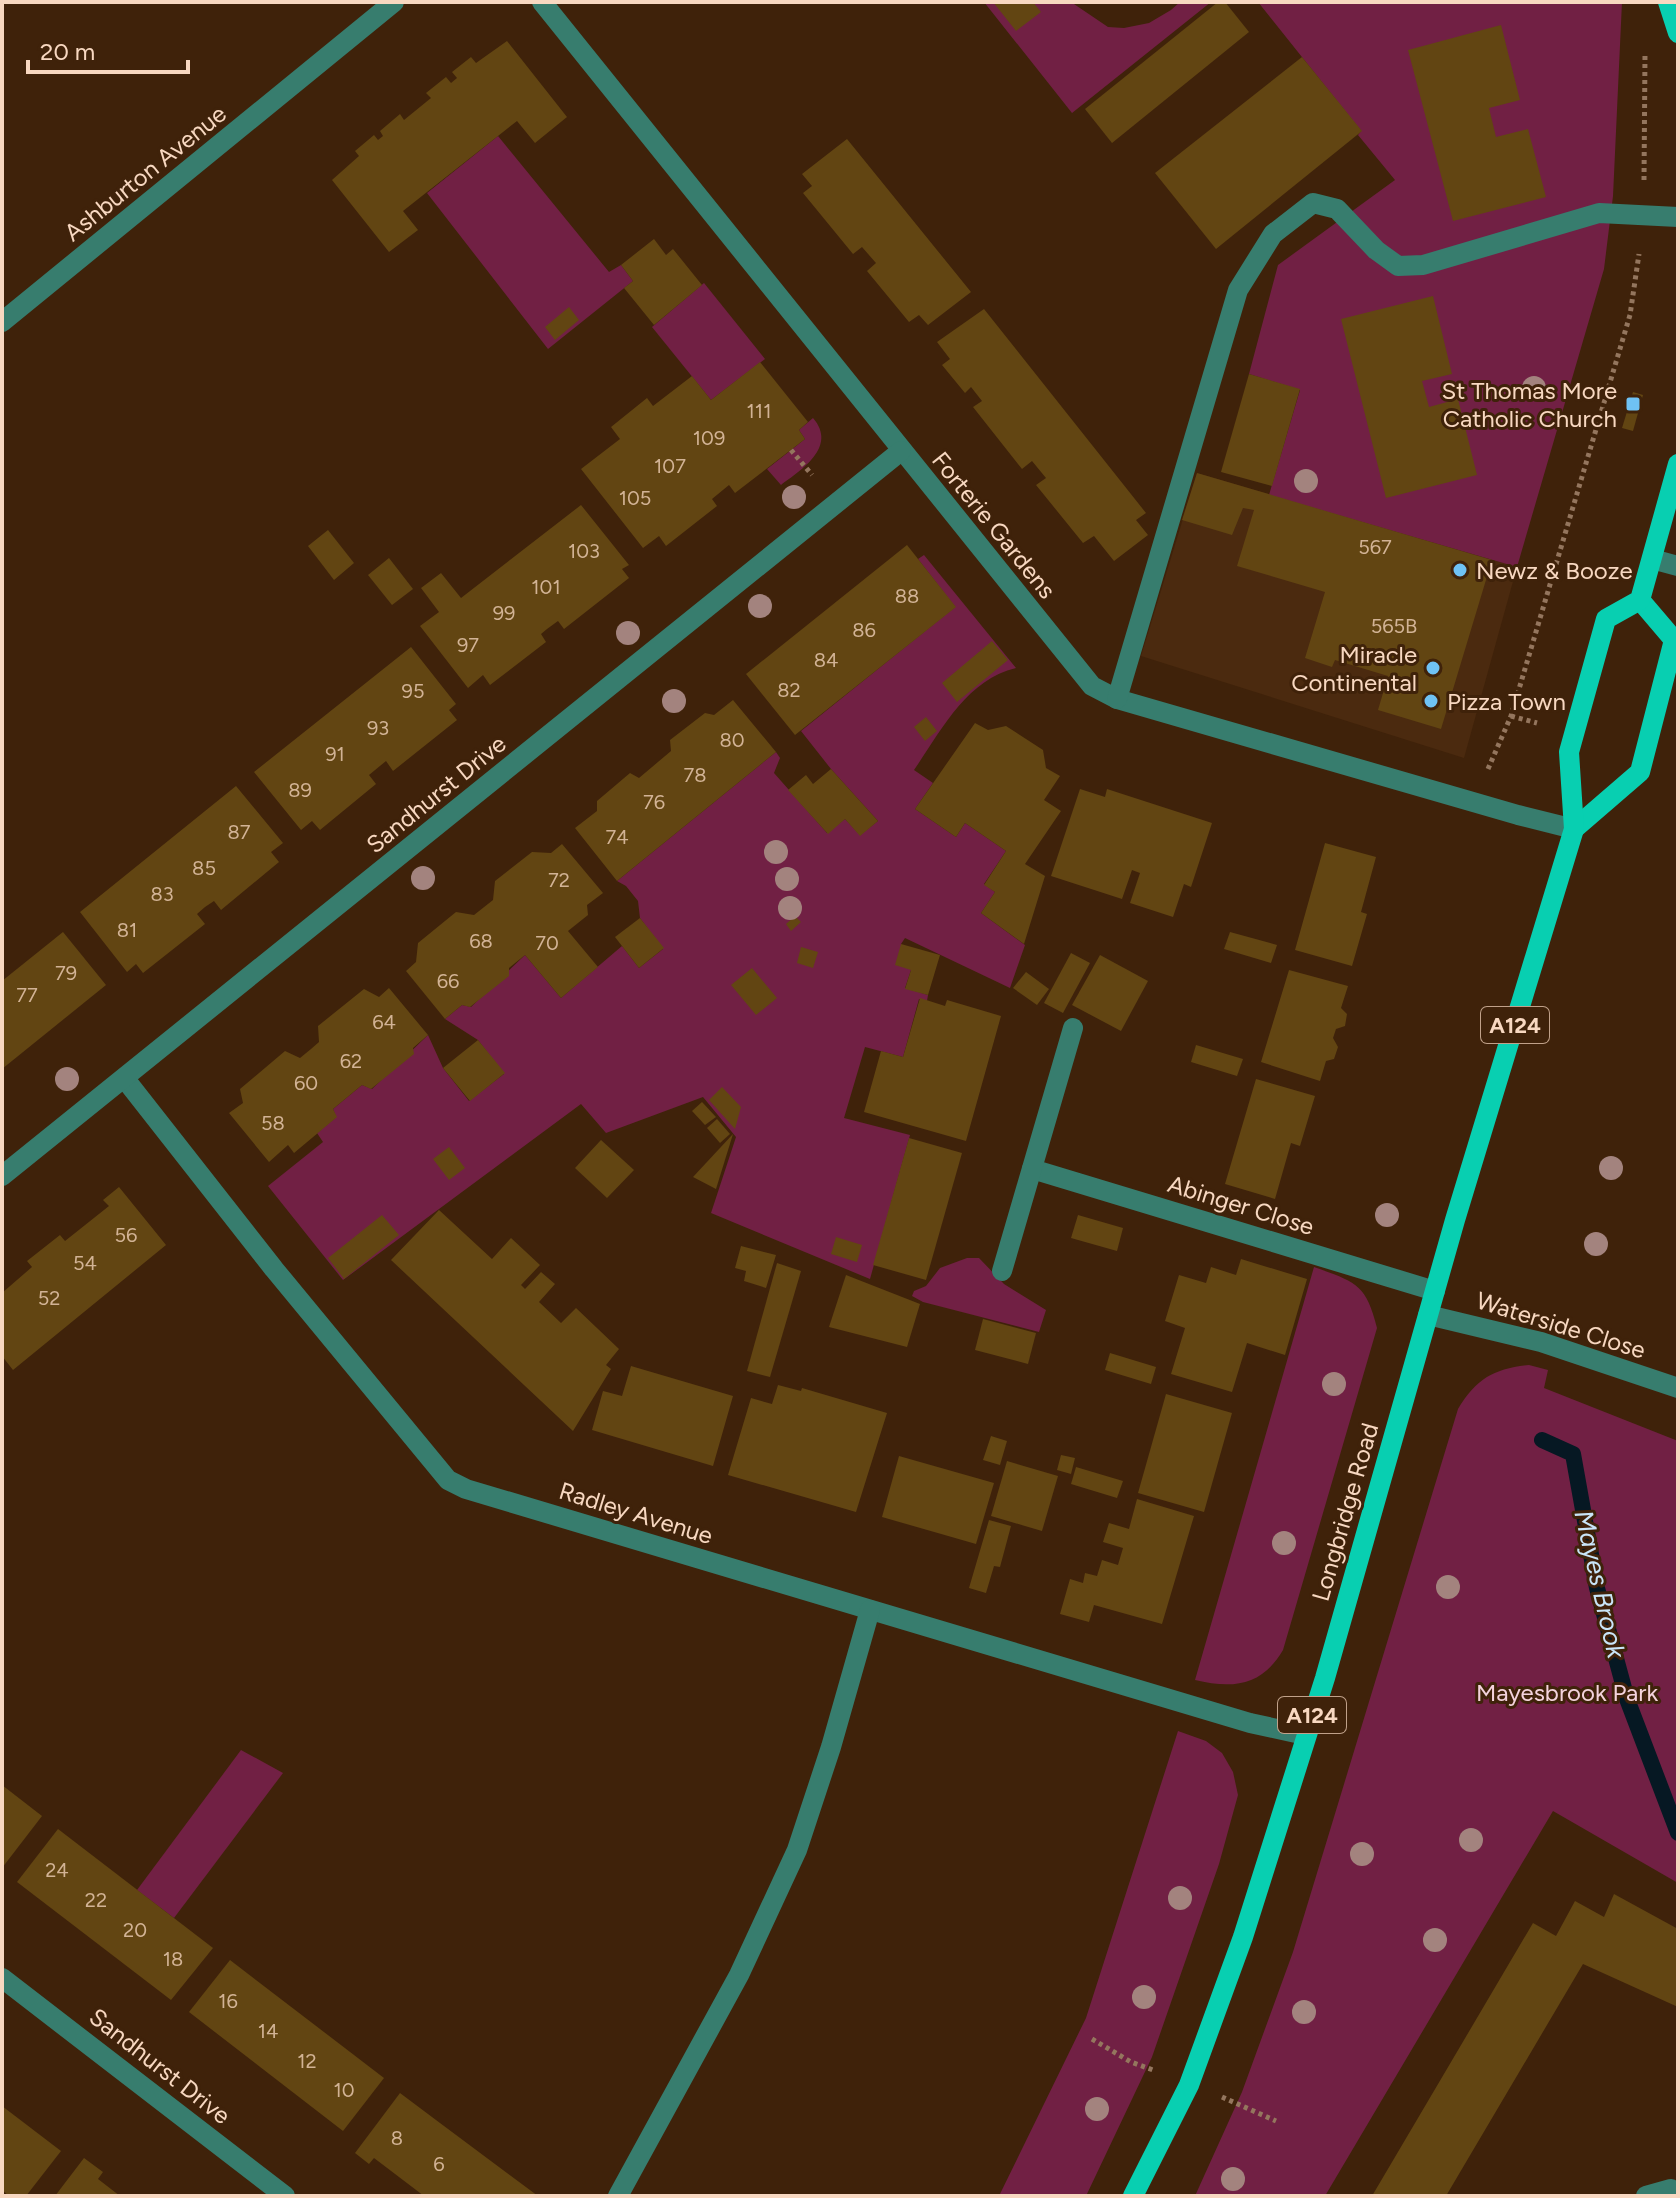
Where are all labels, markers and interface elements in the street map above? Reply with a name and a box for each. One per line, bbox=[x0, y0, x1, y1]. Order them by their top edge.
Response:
scale bar bbox=[28, 24, 188, 74]
text: 20 m bbox=[40, 37, 95, 66]
street label: Ashburton Avenue bbox=[58, 99, 232, 247]
place label: St Thomas More Catholic Church bbox=[1441, 376, 1617, 433]
marker: St Thomas More Catholic Church bbox=[1624, 395, 1642, 413]
house number: 111 bbox=[747, 399, 771, 423]
house number: 109 bbox=[693, 426, 725, 450]
street label: Forterie Gardens bbox=[926, 446, 1062, 604]
house number: 107 bbox=[654, 454, 686, 478]
house number: 105 bbox=[619, 486, 651, 510]
house number: 567 bbox=[1358, 535, 1392, 559]
house number: 103 bbox=[568, 539, 600, 563]
place label: Newz & Booze bbox=[1476, 556, 1633, 585]
marker: Newz & Booze bbox=[1451, 561, 1469, 579]
house number: 101 bbox=[531, 575, 561, 599]
house number: 88 bbox=[895, 584, 919, 608]
house number: 99 bbox=[493, 601, 515, 625]
house number: 565B bbox=[1371, 614, 1417, 638]
house number: 86 bbox=[852, 618, 876, 642]
house number: 97 bbox=[457, 633, 479, 657]
place label: Miracle Continental bbox=[1291, 640, 1417, 697]
house number: 84 bbox=[814, 648, 838, 672]
marker: Miracle Continental bbox=[1424, 659, 1442, 677]
house number: 82 bbox=[777, 678, 801, 702]
house number: 95 bbox=[402, 679, 424, 703]
place label: Pizza Town bbox=[1447, 687, 1566, 716]
marker: Pizza Town bbox=[1422, 692, 1440, 710]
house number: 93 bbox=[367, 716, 389, 740]
house number: 80 bbox=[719, 728, 745, 752]
street label: Sandhurst Drive bbox=[360, 729, 512, 859]
house number: 91 bbox=[325, 742, 345, 766]
house number: 78 bbox=[683, 763, 707, 787]
house number: 89 bbox=[288, 778, 312, 802]
house number: 76 bbox=[643, 790, 665, 814]
house number: 87 bbox=[227, 820, 251, 844]
house number: 74 bbox=[605, 825, 629, 849]
house number: 85 bbox=[192, 856, 216, 880]
house number: 72 bbox=[548, 868, 570, 892]
house number: 83 bbox=[150, 882, 174, 906]
house number: 81 bbox=[117, 918, 137, 942]
house number: 68 bbox=[469, 929, 493, 953]
house number: 70 bbox=[535, 931, 559, 955]
house number: 79 bbox=[55, 961, 77, 985]
house number: 66 bbox=[437, 969, 459, 993]
house number: 77 bbox=[16, 983, 38, 1007]
road number: A124 bbox=[1481, 1007, 1549, 1043]
house number: 64 bbox=[372, 1010, 396, 1034]
house number: 62 bbox=[340, 1049, 362, 1073]
house number: 60 bbox=[294, 1071, 318, 1095]
house number: 58 bbox=[261, 1111, 285, 1135]
street label: Abinger Close bbox=[1164, 1169, 1318, 1241]
house number: 56 bbox=[115, 1223, 137, 1247]
house number: 54 bbox=[73, 1251, 97, 1275]
house number: 52 bbox=[38, 1286, 60, 1310]
street label: Waterside Close bbox=[1473, 1286, 1649, 1364]
street label: Longbridge Road bbox=[1306, 1420, 1384, 1604]
street label: Radley Avenue bbox=[556, 1476, 716, 1550]
water label: Mayes Brook bbox=[1567, 1507, 1633, 1663]
park label: Mayesbrook Park bbox=[1476, 1678, 1658, 1707]
road number: A124 bbox=[1278, 1697, 1346, 1733]
house number: 24 bbox=[45, 1858, 69, 1882]
house number: 22 bbox=[85, 1888, 107, 1912]
house number: 20 bbox=[123, 1918, 147, 1942]
house number: 18 bbox=[163, 1947, 183, 1971]
house number: 16 bbox=[218, 1989, 238, 2013]
street label: Sandhurst Drive bbox=[84, 2002, 236, 2130]
house number: 14 bbox=[258, 2019, 278, 2043]
house number: 12 bbox=[297, 2049, 317, 2073]
house number: 10 bbox=[333, 2078, 355, 2102]
house number: 8 bbox=[391, 2126, 403, 2150]
house number: 6 bbox=[433, 2152, 445, 2176]

